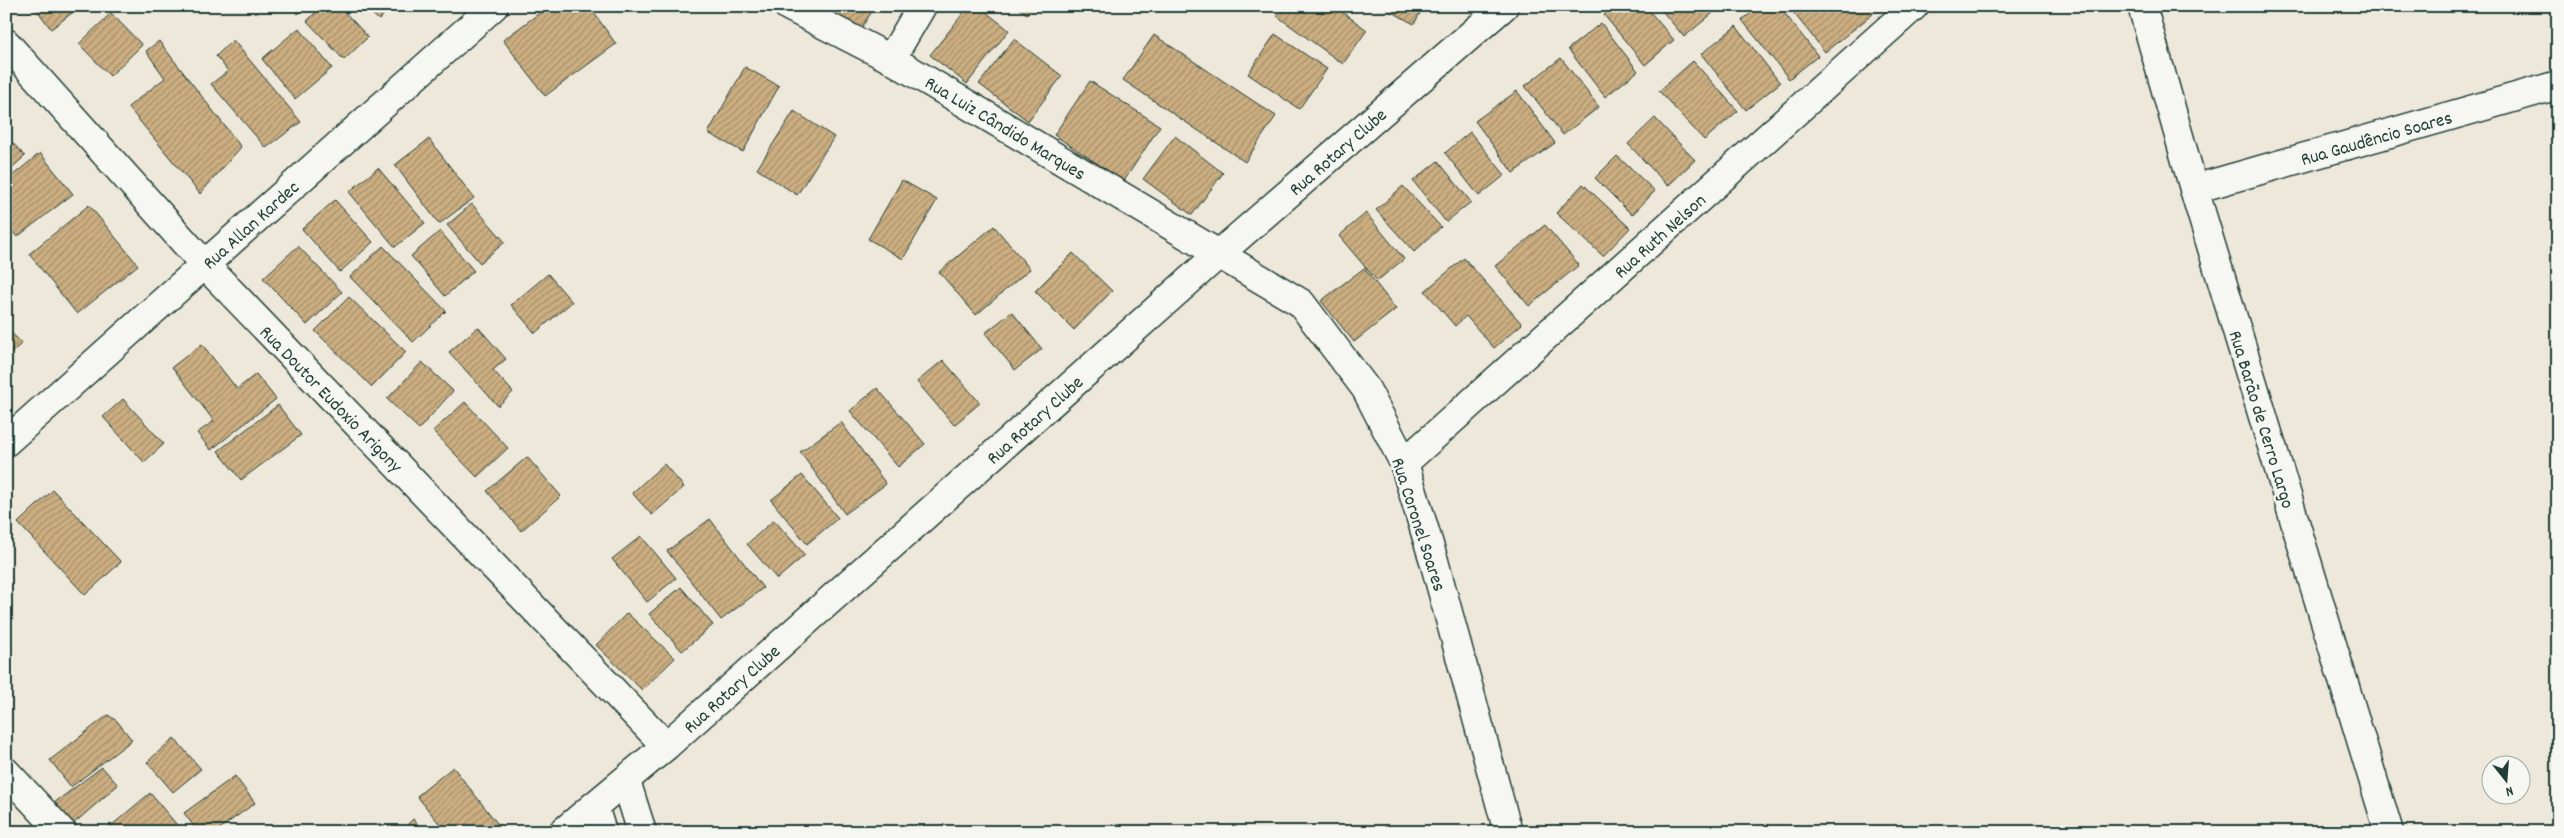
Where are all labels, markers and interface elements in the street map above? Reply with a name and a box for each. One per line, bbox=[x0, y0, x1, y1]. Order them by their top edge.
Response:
street label: Rua Luiz Cândido Marques bbox=[919, 71, 1090, 189]
street label: Rua Rotary Clube bbox=[1284, 103, 1394, 204]
street label: Rua Gaudêncio Soares bbox=[2298, 106, 2456, 175]
street label: Rua Allan Kardec bbox=[198, 176, 307, 277]
street label: Rua Ruth Nelson bbox=[1609, 189, 1713, 286]
street label: Rua Doutor Eudoxio Arigony bbox=[252, 321, 407, 480]
street label: Rua Barão de Cerro Largo bbox=[2220, 328, 2300, 512]
street label: Rua Rotary Clube bbox=[982, 371, 1091, 472]
street label: Rua Coronel Soares bbox=[1382, 455, 1451, 595]
street label: Rua Rotary Clube bbox=[679, 640, 788, 741]
north arrow bbox=[2482, 756, 2532, 806]
text: N bbox=[2503, 780, 2515, 801]

